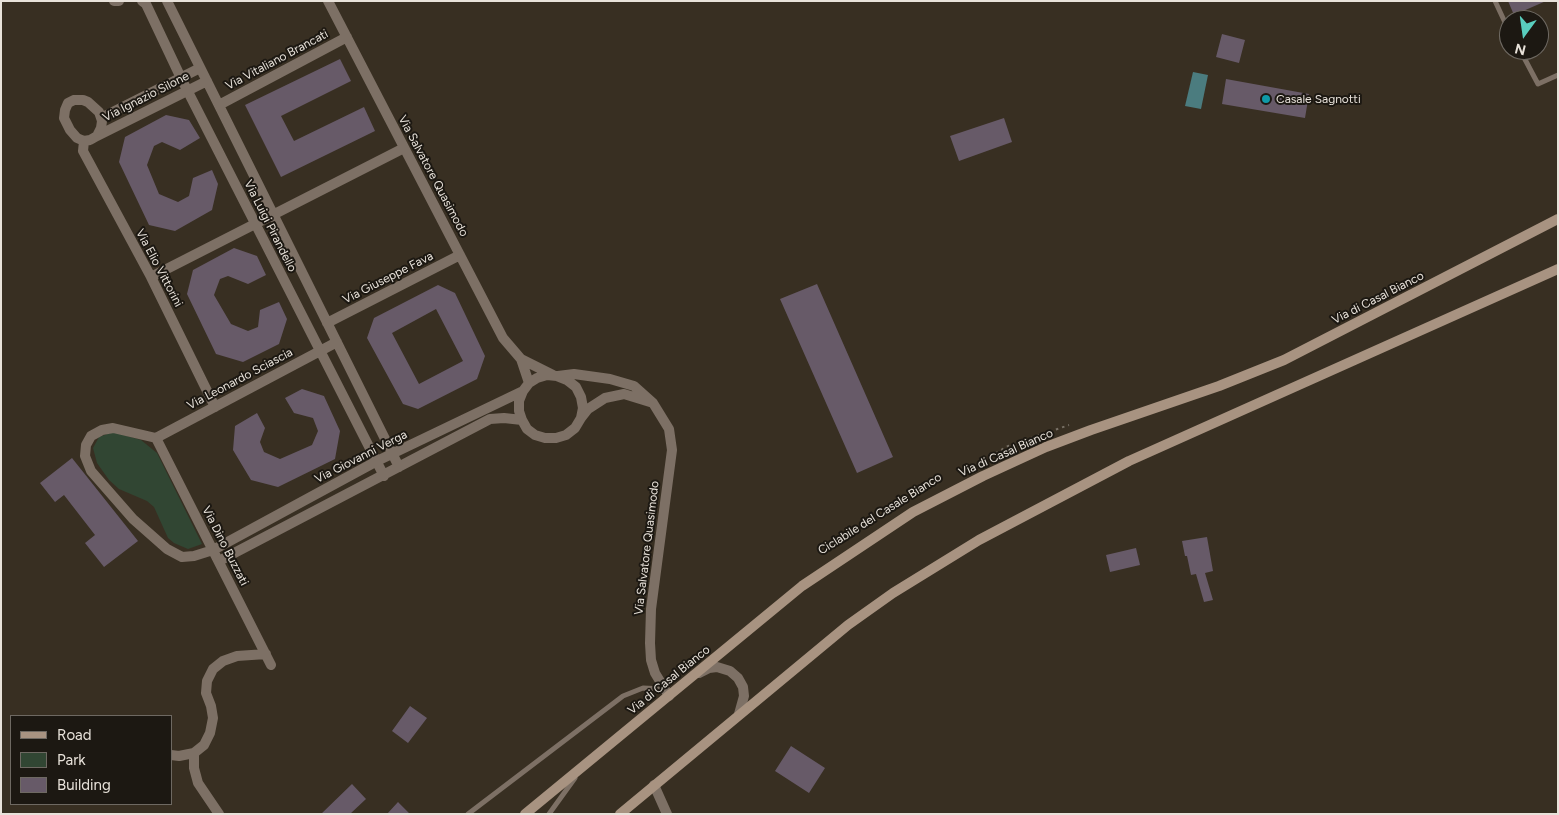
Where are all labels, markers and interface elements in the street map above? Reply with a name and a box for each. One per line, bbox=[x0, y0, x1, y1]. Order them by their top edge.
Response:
north arrow bbox=[1499, 10, 1549, 60]
street label: Via Vitaliano Brancati bbox=[223, 27, 331, 93]
text: N bbox=[1513, 40, 1528, 59]
street label: Via Ignazio Silone bbox=[100, 69, 192, 125]
place label: Casale Sagnotti bbox=[1276, 92, 1361, 106]
marker: Casale Sagnotti bbox=[1260, 93, 1272, 105]
street label: Via Salvatore Quasimodo bbox=[395, 113, 471, 239]
street label: Via Luigi Pirandello bbox=[241, 178, 299, 274]
street label: Via Elio Vittorini bbox=[132, 227, 186, 309]
street label: Via Giuseppe Fava bbox=[340, 249, 436, 307]
street label: Via di Casal Bianco bbox=[1330, 269, 1426, 327]
street label: Via Leonardo Sciascia bbox=[185, 345, 295, 413]
street label: Via di Casal Bianco bbox=[957, 426, 1055, 480]
street label: Via Giovanni Verga bbox=[312, 427, 410, 487]
street label: Ciclabile del Casale Bianco bbox=[816, 470, 944, 558]
street label: Via Salvatore Quasimodo bbox=[632, 480, 662, 616]
street label: Via Dino Buzzati bbox=[199, 504, 251, 588]
street label: Via di Casal Bianco bbox=[625, 642, 713, 718]
legend bbox=[10, 715, 172, 805]
text: Road bbox=[57, 726, 92, 744]
text: Park bbox=[57, 751, 86, 769]
text: Building bbox=[57, 776, 111, 794]

